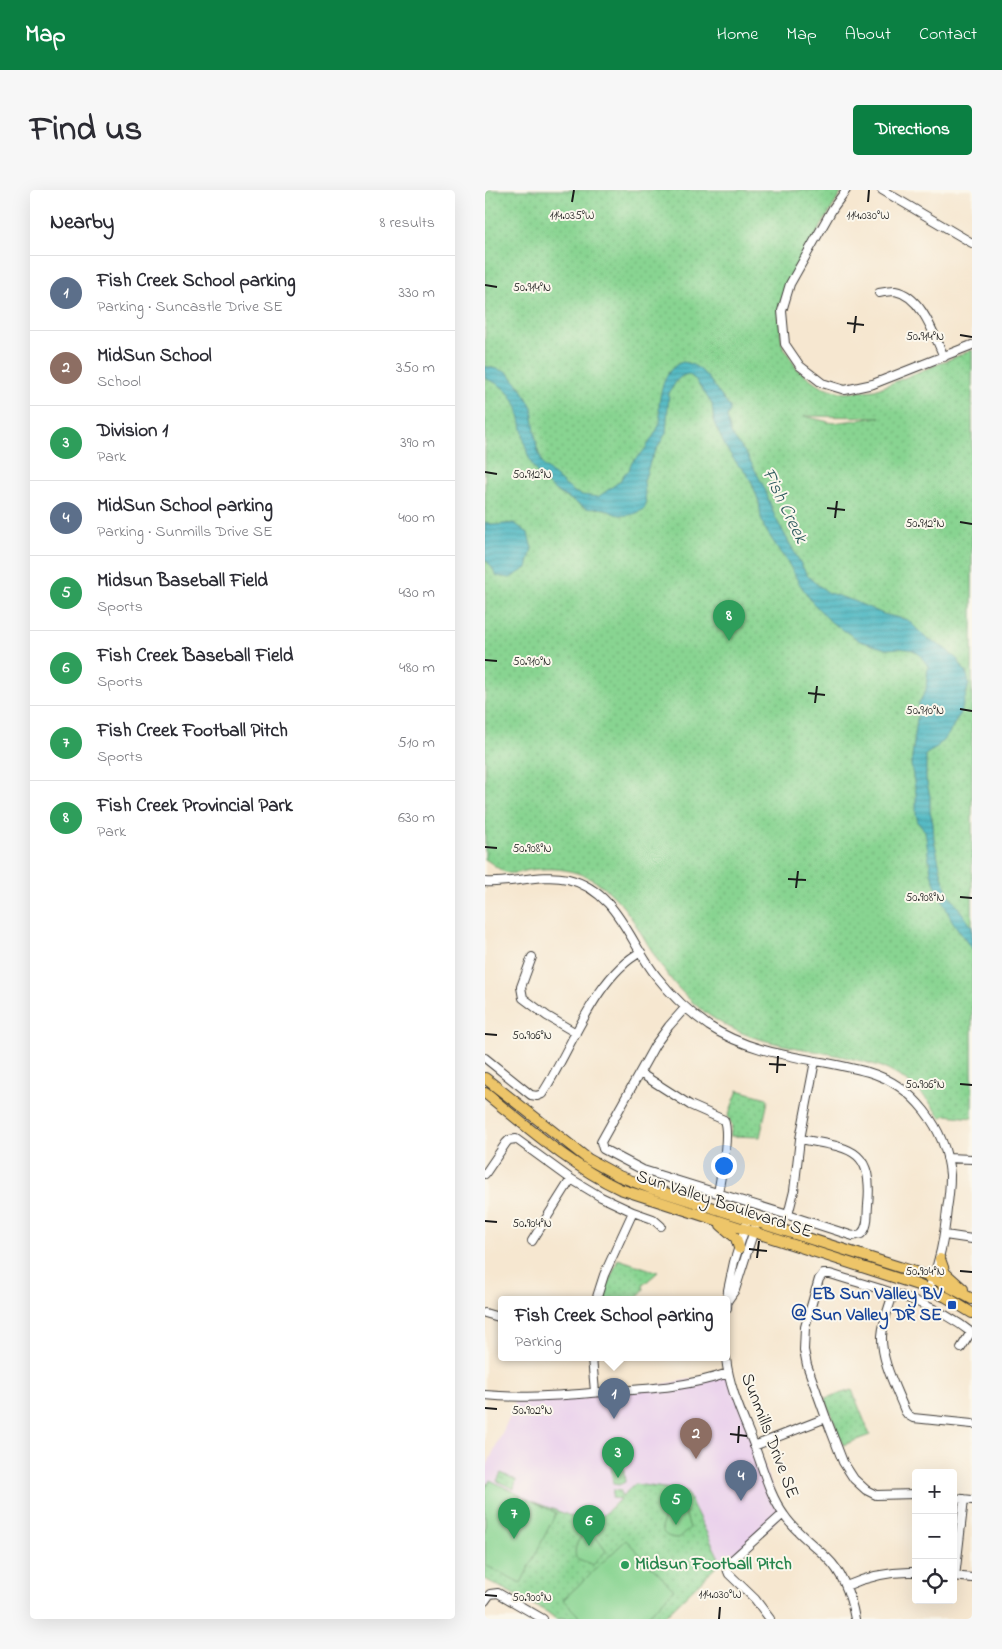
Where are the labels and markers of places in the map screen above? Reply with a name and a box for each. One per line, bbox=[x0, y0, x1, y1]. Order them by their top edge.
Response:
pin: 8 bbox=[713, 600, 745, 641]
place label: EB Sun Valley BV @ Sun Valley DR SE bbox=[792, 1282, 943, 1330]
marker: EB Sun Valley BV @ Sun Valley DR SE bbox=[946, 1299, 958, 1311]
pin: 1 bbox=[598, 1378, 630, 1419]
pin: 2 bbox=[680, 1418, 712, 1459]
pin: 3 bbox=[602, 1437, 634, 1478]
pin: 4 bbox=[725, 1460, 757, 1501]
pin: 5 bbox=[660, 1484, 692, 1525]
pin: 7 bbox=[498, 1498, 530, 1539]
pin: 6 bbox=[573, 1505, 605, 1546]
place label: Midsun Football Pitch bbox=[635, 1552, 792, 1578]
marker: Midsun Football Pitch bbox=[619, 1559, 631, 1571]

